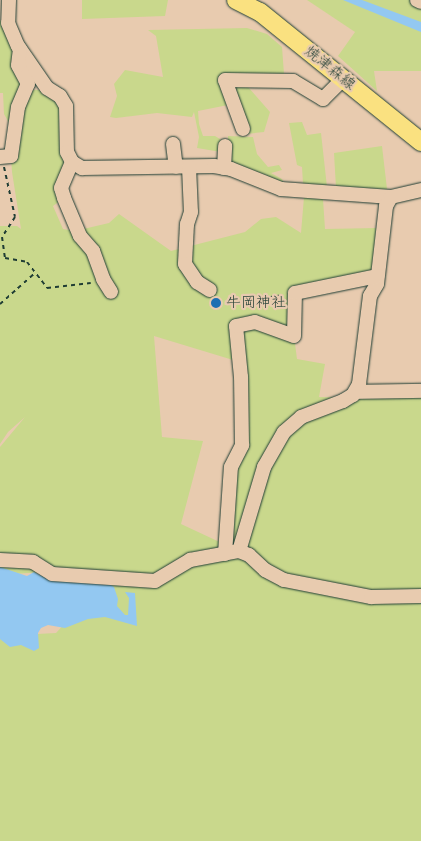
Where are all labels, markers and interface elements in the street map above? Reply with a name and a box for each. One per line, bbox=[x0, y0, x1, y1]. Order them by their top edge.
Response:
street label: 焼津森線 bbox=[301, 42, 359, 94]
place label: 牛岡神社 bbox=[226, 294, 286, 312]
marker: 牛岡神社 bbox=[210, 297, 222, 309]

